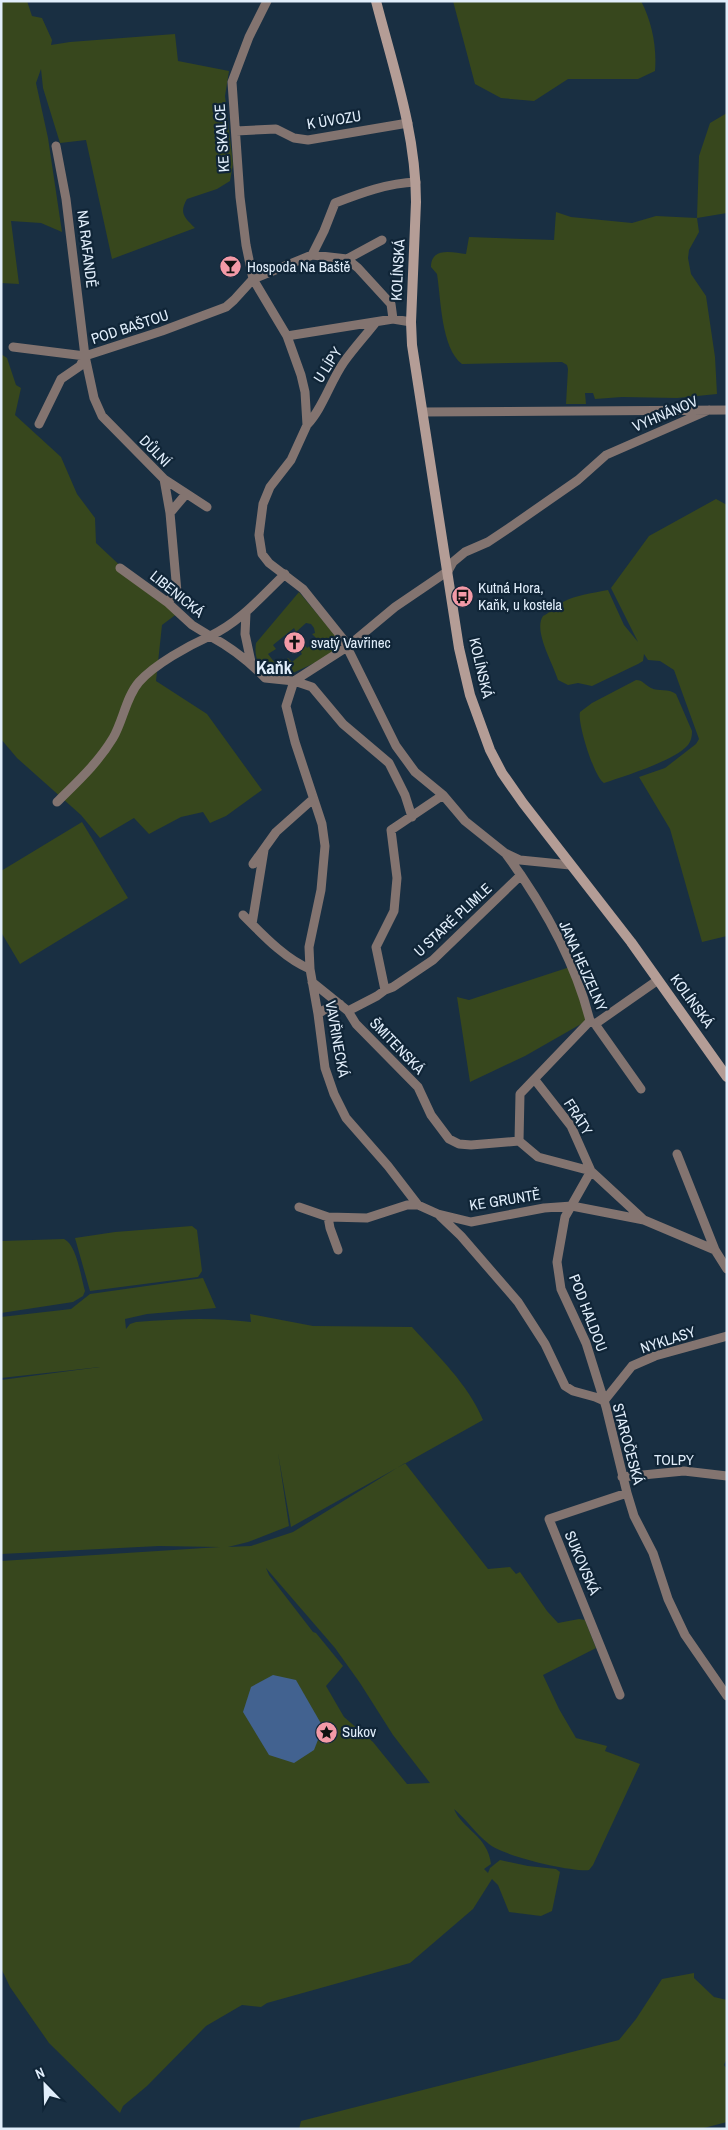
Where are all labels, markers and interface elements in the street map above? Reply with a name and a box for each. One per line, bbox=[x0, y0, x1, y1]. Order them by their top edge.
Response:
street label: KE SKALCE bbox=[209, 103, 234, 173]
street label: K ÚVOZU bbox=[305, 105, 363, 134]
street label: NA RAFANDĚ bbox=[72, 209, 103, 289]
street label: KOLÍNSKÁ bbox=[385, 238, 410, 301]
bar icon: Hospoda Na Baště bbox=[219, 255, 243, 279]
place label: Hospoda Na Baště bbox=[247, 256, 350, 277]
street label: POD BAŠTOU bbox=[88, 304, 171, 349]
street label: U LÍPY bbox=[308, 342, 347, 387]
street label: VYHNÁNOV bbox=[629, 390, 701, 437]
street label: DŮLNÍ bbox=[135, 430, 176, 472]
street label: LIBENICKÁ bbox=[146, 565, 210, 622]
place label: Kutná Hora, Kaňk, u kostela bbox=[478, 577, 562, 615]
bus stop icon: Kutná Hora, Kaňk, u kostela bbox=[450, 585, 474, 609]
church icon: svatý Vavřinec bbox=[283, 631, 307, 655]
place label: svatý Vavřinec bbox=[311, 632, 391, 653]
street label: KOLÍNSKÁ bbox=[464, 636, 499, 701]
district label: Kaňk bbox=[256, 655, 293, 680]
street label: U STARÉ PLIMLE bbox=[409, 878, 496, 961]
street label: JANA HEJZELNY bbox=[554, 917, 613, 1015]
street label: KOLÍNSKÁ bbox=[666, 970, 719, 1032]
street label: VAVŘINECKÁ bbox=[320, 999, 355, 1080]
street label: ŠMITENSKÁ bbox=[365, 1013, 430, 1079]
street label: FRÁTY bbox=[559, 1094, 598, 1140]
street label: KE GRUNTĚ bbox=[468, 1184, 542, 1215]
street label: POD HALDOU bbox=[564, 1271, 613, 1355]
street label: NYKLASY bbox=[638, 1321, 699, 1358]
street label: STAROČESKÁ bbox=[608, 1401, 650, 1488]
street label: TOLPY bbox=[654, 1449, 695, 1470]
street label: SUKOVSKÁ bbox=[560, 1528, 606, 1599]
place icon: Sukov bbox=[314, 1720, 338, 1744]
place label: Sukov bbox=[342, 1721, 377, 1742]
north arrow bbox=[20, 2060, 70, 2110]
text: N bbox=[33, 2063, 47, 2083]

